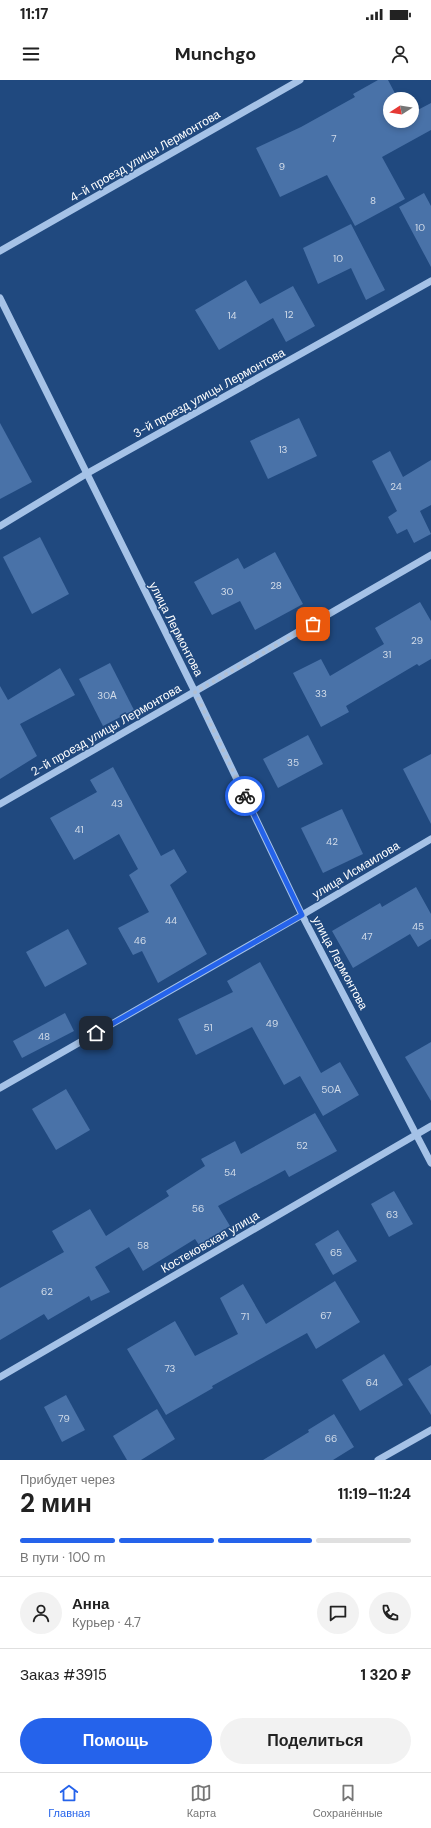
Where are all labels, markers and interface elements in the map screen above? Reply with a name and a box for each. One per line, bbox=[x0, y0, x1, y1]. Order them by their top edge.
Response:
text: 11:17 bbox=[20, 4, 48, 24]
text: Munchgo bbox=[175, 42, 256, 66]
icon: menu bbox=[20, 43, 42, 65]
icon: person bbox=[389, 43, 411, 65]
north arrow bbox=[383, 92, 419, 128]
map controls bbox=[383, 92, 419, 128]
street label: 4-й проезд улицы Лермонтова bbox=[67, 106, 223, 206]
house number: 7 bbox=[331, 132, 337, 145]
house number: 9 bbox=[279, 160, 285, 173]
house number: 8 bbox=[370, 194, 376, 207]
house number: 10 bbox=[415, 221, 425, 234]
house number: 10 bbox=[333, 252, 343, 265]
house number: 12 bbox=[285, 308, 294, 321]
house number: 14 bbox=[227, 309, 237, 322]
street label: 3-й проезд улицы Лермонтова bbox=[130, 344, 288, 441]
house number: 13 bbox=[278, 443, 288, 456]
house number: 24 bbox=[390, 480, 402, 493]
street label: улица Лермонтова bbox=[145, 579, 207, 679]
house number: 28 bbox=[270, 579, 282, 592]
house number: 30 bbox=[221, 585, 234, 598]
pin bbox=[296, 607, 330, 641]
icon: bag bbox=[302, 613, 324, 635]
house number: 29 bbox=[411, 634, 423, 647]
house number: 31 bbox=[383, 648, 391, 661]
street label: 2-й проезд улицы Лермонтова bbox=[28, 680, 184, 780]
house number: 33 bbox=[315, 687, 327, 700]
house number: 30А bbox=[97, 689, 117, 702]
house number: 35 bbox=[287, 756, 299, 769]
courier bbox=[225, 776, 265, 816]
icon: bike bbox=[234, 785, 256, 807]
house number: 43 bbox=[111, 797, 123, 810]
house number: 41 bbox=[74, 823, 84, 836]
house number: 42 bbox=[326, 835, 338, 848]
street label: улица Исмаилова bbox=[309, 837, 403, 902]
street label: улица Лермонтова bbox=[309, 913, 372, 1013]
house number: 44 bbox=[165, 914, 177, 927]
house number: 45 bbox=[412, 920, 424, 933]
house number: 47 bbox=[361, 930, 373, 943]
house number: 46 bbox=[134, 934, 146, 947]
pin bbox=[79, 1016, 113, 1050]
house number: 49 bbox=[266, 1017, 278, 1030]
house number: 51 bbox=[203, 1021, 213, 1034]
icon: home bbox=[85, 1022, 107, 1044]
house number: 48 bbox=[38, 1030, 50, 1043]
house number: 50А bbox=[321, 1083, 341, 1096]
house number: 52 bbox=[296, 1139, 308, 1152]
house number: 54 bbox=[224, 1166, 236, 1179]
house number: 56 bbox=[192, 1202, 204, 1215]
street label: Костековская улица bbox=[158, 1207, 262, 1277]
house number: 63 bbox=[386, 1208, 398, 1221]
house number: 58 bbox=[137, 1239, 149, 1252]
house number: 65 bbox=[330, 1246, 342, 1259]
house number: 62 bbox=[41, 1285, 53, 1298]
house number: 67 bbox=[320, 1309, 332, 1322]
house number: 71 bbox=[241, 1310, 249, 1323]
house number: 73 bbox=[165, 1362, 176, 1375]
house number: 64 bbox=[366, 1376, 378, 1389]
house number: 79 bbox=[58, 1412, 70, 1425]
house number: 66 bbox=[325, 1432, 337, 1445]
text: Прибудет через bbox=[20, 1471, 115, 1488]
text: 11:19–11:24 bbox=[338, 1484, 411, 1504]
text: 2 мин bbox=[20, 1486, 92, 1520]
text: В пути · 100 m bbox=[20, 1549, 105, 1566]
button: person bbox=[20, 1592, 62, 1634]
button: chat bbox=[317, 1592, 359, 1634]
button: phone bbox=[369, 1592, 411, 1634]
text: Анна bbox=[72, 1594, 109, 1614]
text: Курьер · 4.7 bbox=[72, 1614, 141, 1631]
text: Заказ #3915 bbox=[20, 1665, 107, 1685]
text: 1 320 ₽ bbox=[360, 1665, 411, 1685]
button: Помощь bbox=[20, 1718, 212, 1764]
button: Поделиться bbox=[220, 1718, 411, 1764]
tab: Главная bbox=[48, 1782, 90, 1820]
tab: Карта bbox=[187, 1782, 216, 1820]
tab: Сохранённые bbox=[313, 1782, 383, 1820]

